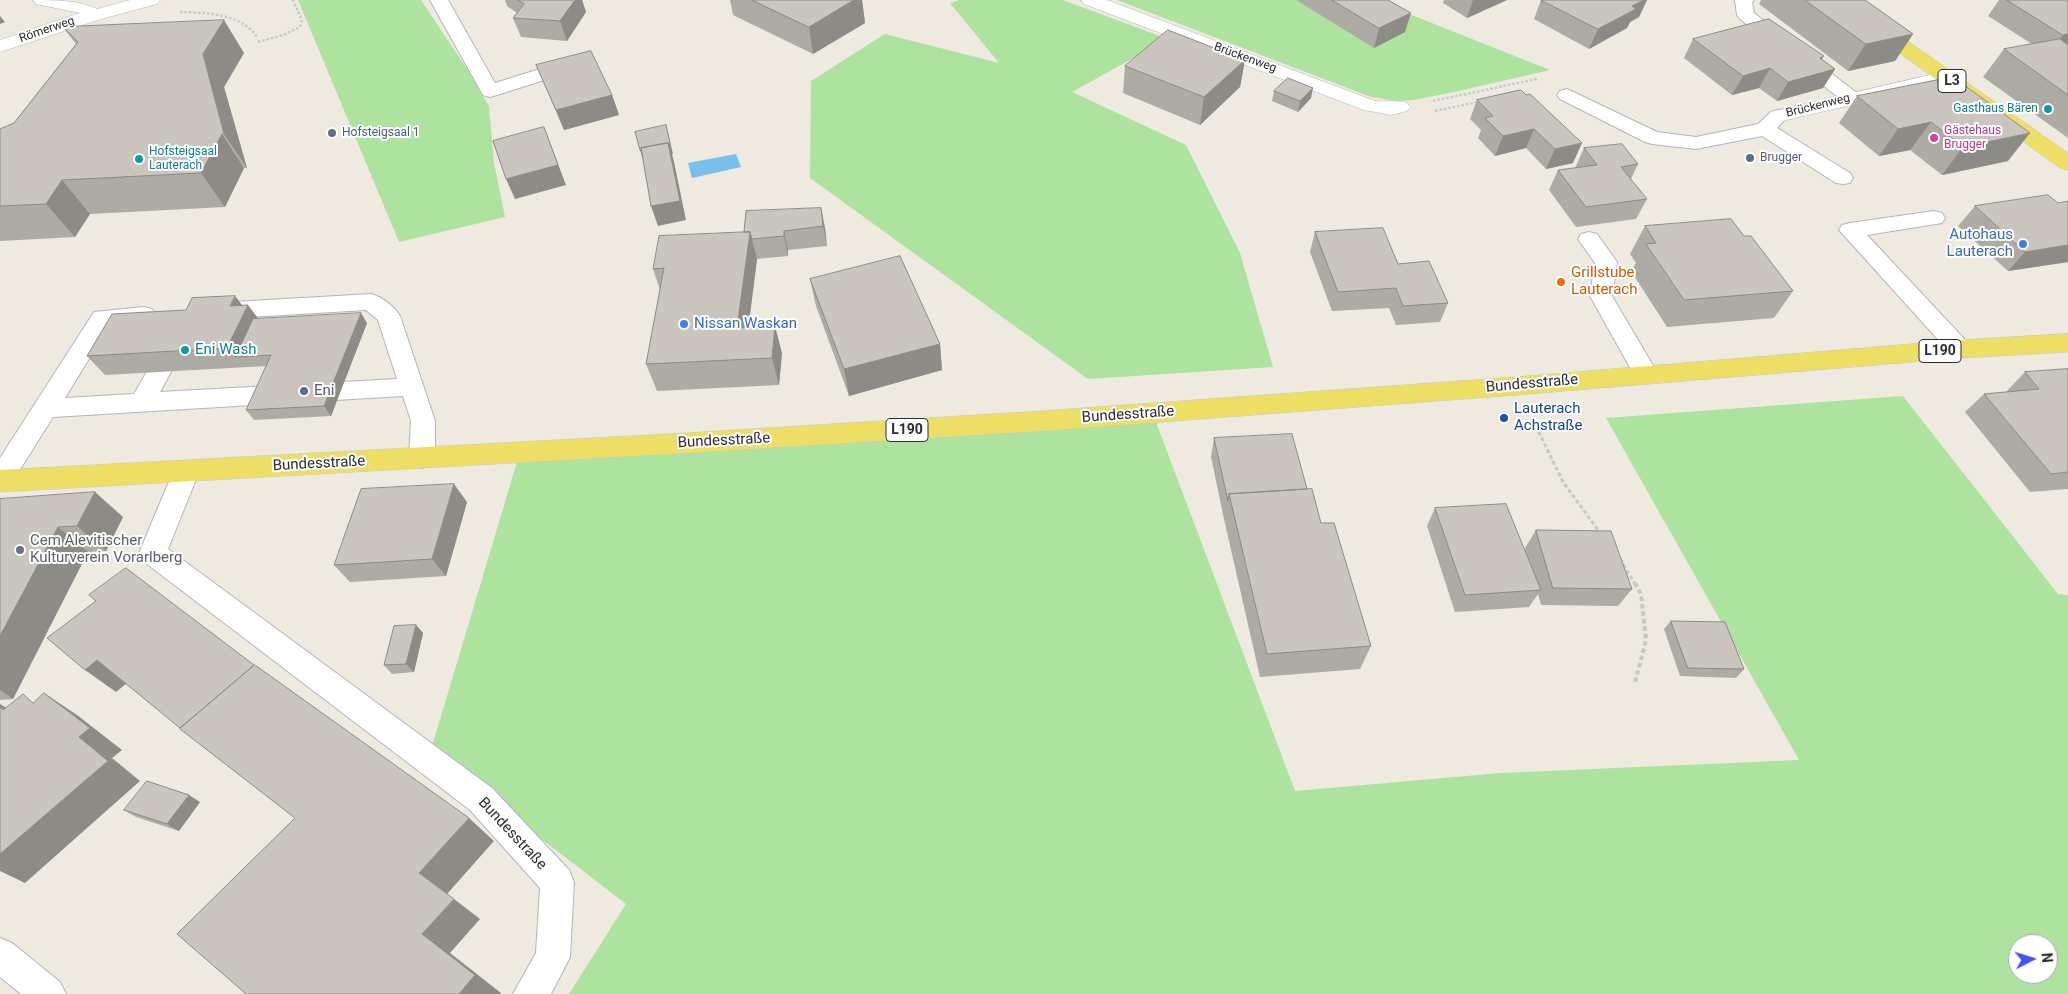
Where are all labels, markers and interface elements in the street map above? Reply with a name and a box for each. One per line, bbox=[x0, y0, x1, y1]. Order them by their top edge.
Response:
street label: Römerweg bbox=[18, 14, 76, 46]
street label: Brückenweg bbox=[1212, 40, 1278, 76]
road number: L3 bbox=[1938, 70, 1966, 92]
street label: Brückenweg bbox=[1784, 91, 1852, 121]
place label: Gasthaus Bären bbox=[1953, 102, 2038, 116]
marker: Gasthaus Bären bbox=[2042, 103, 2054, 115]
place label: Gästehaus Brugger bbox=[1944, 124, 2001, 152]
place label: Hofsteigsaal 1 bbox=[342, 126, 420, 140]
marker: Hofsteigsaal 1 bbox=[326, 127, 338, 139]
marker: Gästehaus Brugger bbox=[1928, 132, 1940, 144]
place label: Hofsteigsaal Lauterach bbox=[149, 145, 217, 173]
place label: Brugger bbox=[1760, 151, 1802, 165]
marker: Brugger bbox=[1744, 152, 1756, 164]
marker: Hofsteigsaal Lauterach bbox=[133, 153, 145, 165]
place label: Autohaus Lauterach bbox=[1947, 226, 2013, 261]
marker: Autohaus Lauterach bbox=[2017, 238, 2029, 250]
place label: Grillstube Lauterach bbox=[1571, 264, 1637, 299]
marker: Grillstube Lauterach bbox=[1555, 276, 1567, 288]
place label: Nissan Waskan bbox=[694, 315, 797, 333]
marker: Nissan Waskan bbox=[678, 318, 690, 330]
road number: L190 bbox=[1919, 340, 1961, 362]
place label: Eni Wash bbox=[195, 341, 256, 359]
marker: Eni Wash bbox=[179, 344, 191, 356]
street label: Bundesstraße bbox=[1485, 371, 1579, 397]
place label: Eni bbox=[314, 382, 334, 400]
marker: Eni bbox=[298, 385, 310, 397]
place label: Lauterach Achstraße bbox=[1514, 400, 1582, 435]
street label: Bundesstraße bbox=[1081, 403, 1175, 427]
marker: Lauterach Achstraße bbox=[1498, 412, 1510, 424]
road number: L190 bbox=[886, 418, 928, 442]
street label: Bundesstraße bbox=[677, 430, 771, 452]
street label: Bundesstraße bbox=[272, 453, 366, 475]
place label: Cem Alevitischer Kulturverein Vorarlberg bbox=[30, 532, 182, 567]
marker: Cem Alevitischer Kulturverein Vorarlberg bbox=[14, 544, 26, 556]
street label: Bundesstraße bbox=[474, 794, 550, 874]
north arrow bbox=[2008, 934, 2058, 984]
text: N bbox=[2039, 952, 2055, 963]

